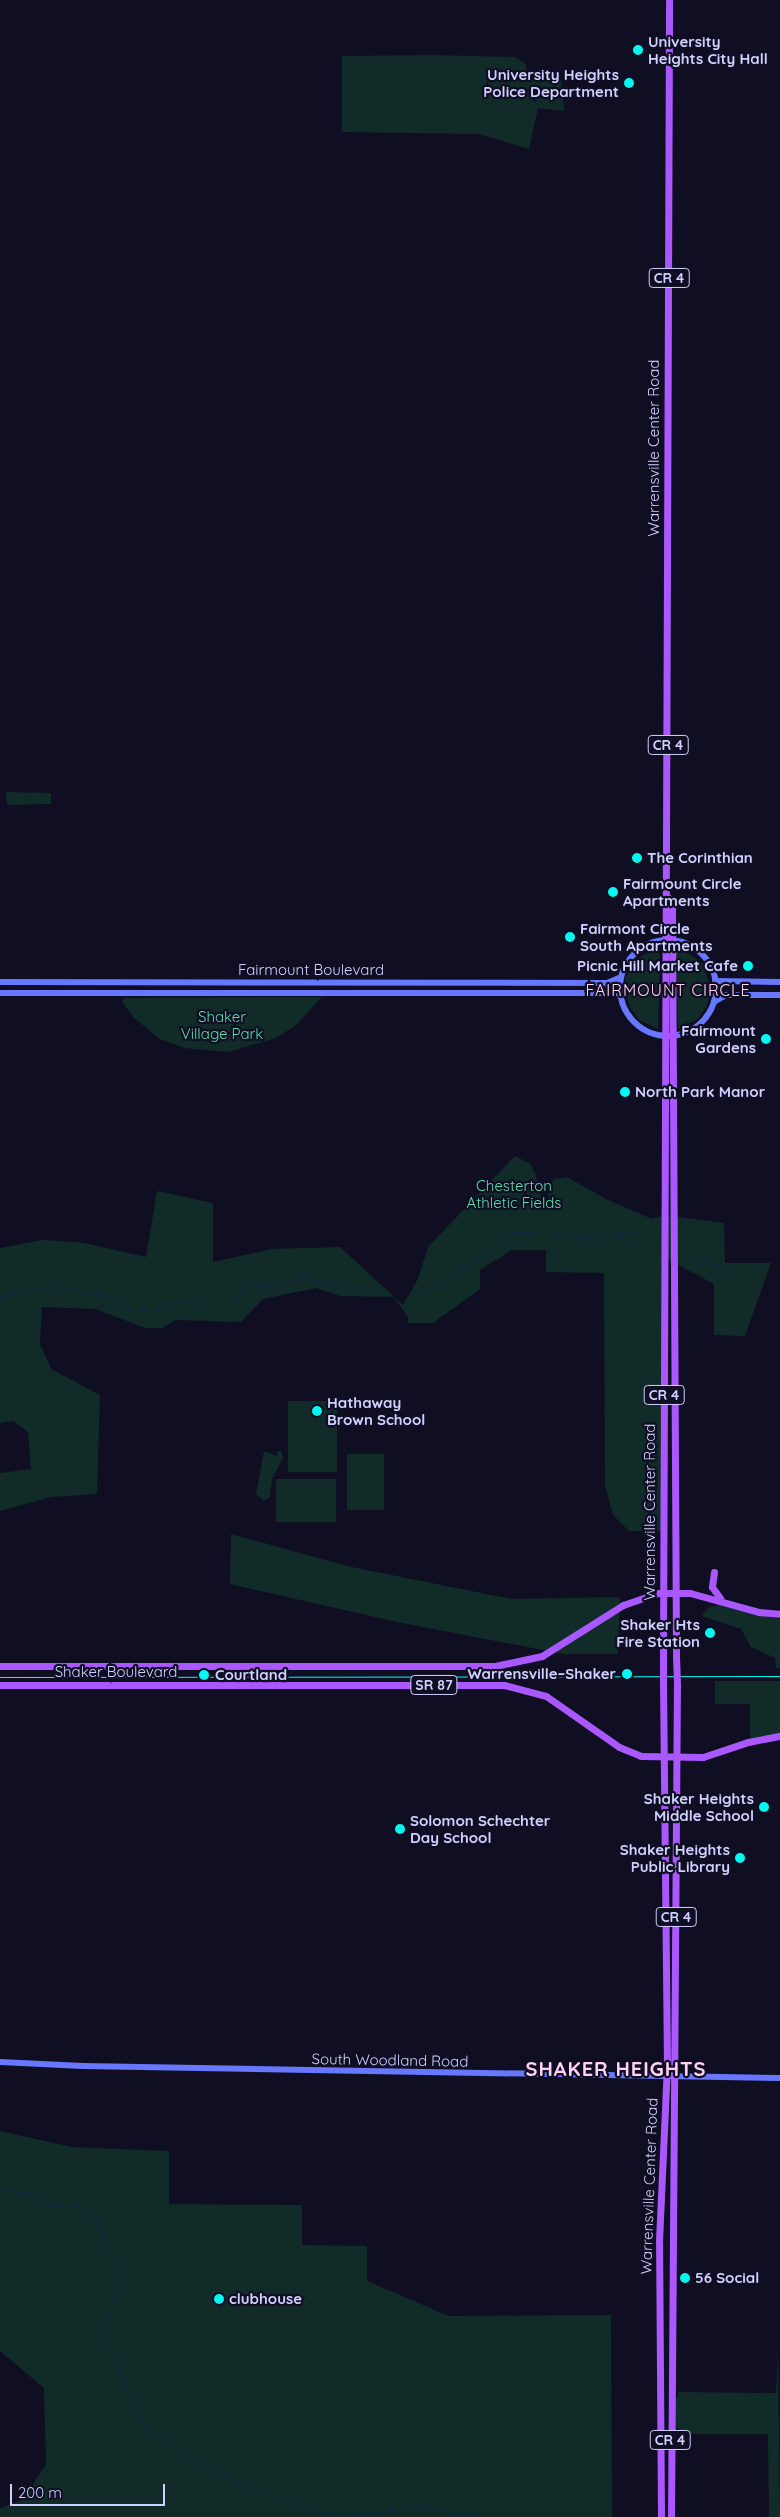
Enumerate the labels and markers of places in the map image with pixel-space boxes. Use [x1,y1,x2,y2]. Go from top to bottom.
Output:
place label: University Heights City Hall [648,32,768,67]
marker: University Heights City Hall [632,44,644,56]
place label: University Heights Police Department [483,65,619,100]
marker: University Heights Police Department [623,77,635,89]
place label: The Corinthian [647,849,753,867]
marker: The Corinthian [631,852,643,864]
place label: Fairmount Circle Apartments [623,874,742,909]
marker: Fairmount Circle Apartments [607,886,619,898]
place label: Fairmont Circle South Apartments [580,919,713,954]
marker: Fairmont Circle South Apartments [564,931,576,943]
place label: Picnic Hill Market Cafe [577,957,738,975]
marker: Picnic Hill Market Cafe [742,960,754,972]
place label: Fairmount Gardens [681,1021,756,1056]
marker: Fairmount Gardens [760,1033,772,1045]
place label: North Park Manor [635,1083,765,1101]
marker: North Park Manor [619,1086,631,1098]
place label: Hathaway Brown School [327,1393,425,1428]
marker: Hathaway Brown School [311,1405,323,1417]
place label: Shaker Hts Fire Station [616,1615,700,1650]
marker: Shaker Hts Fire Station [704,1627,716,1639]
place label: Warrensville–Shaker [468,1665,616,1683]
place label: Courtland [215,1666,287,1684]
marker: Warrensville–Shaker [620,1667,634,1681]
marker: Courtland [197,1668,211,1682]
place label: Shaker Heights Middle School [644,1789,754,1824]
marker: Shaker Heights Middle School [758,1801,770,1813]
place label: Solomon Schechter Day School [410,1811,550,1846]
marker: Solomon Schechter Day School [394,1823,406,1835]
place label: Shaker Heights Public Library [620,1840,730,1875]
marker: Shaker Heights Public Library [734,1852,746,1864]
place label: 56 Social [695,2269,759,2287]
marker: 56 Social [679,2272,691,2284]
place label: clubhouse [229,2290,302,2308]
marker: clubhouse [213,2293,225,2305]

